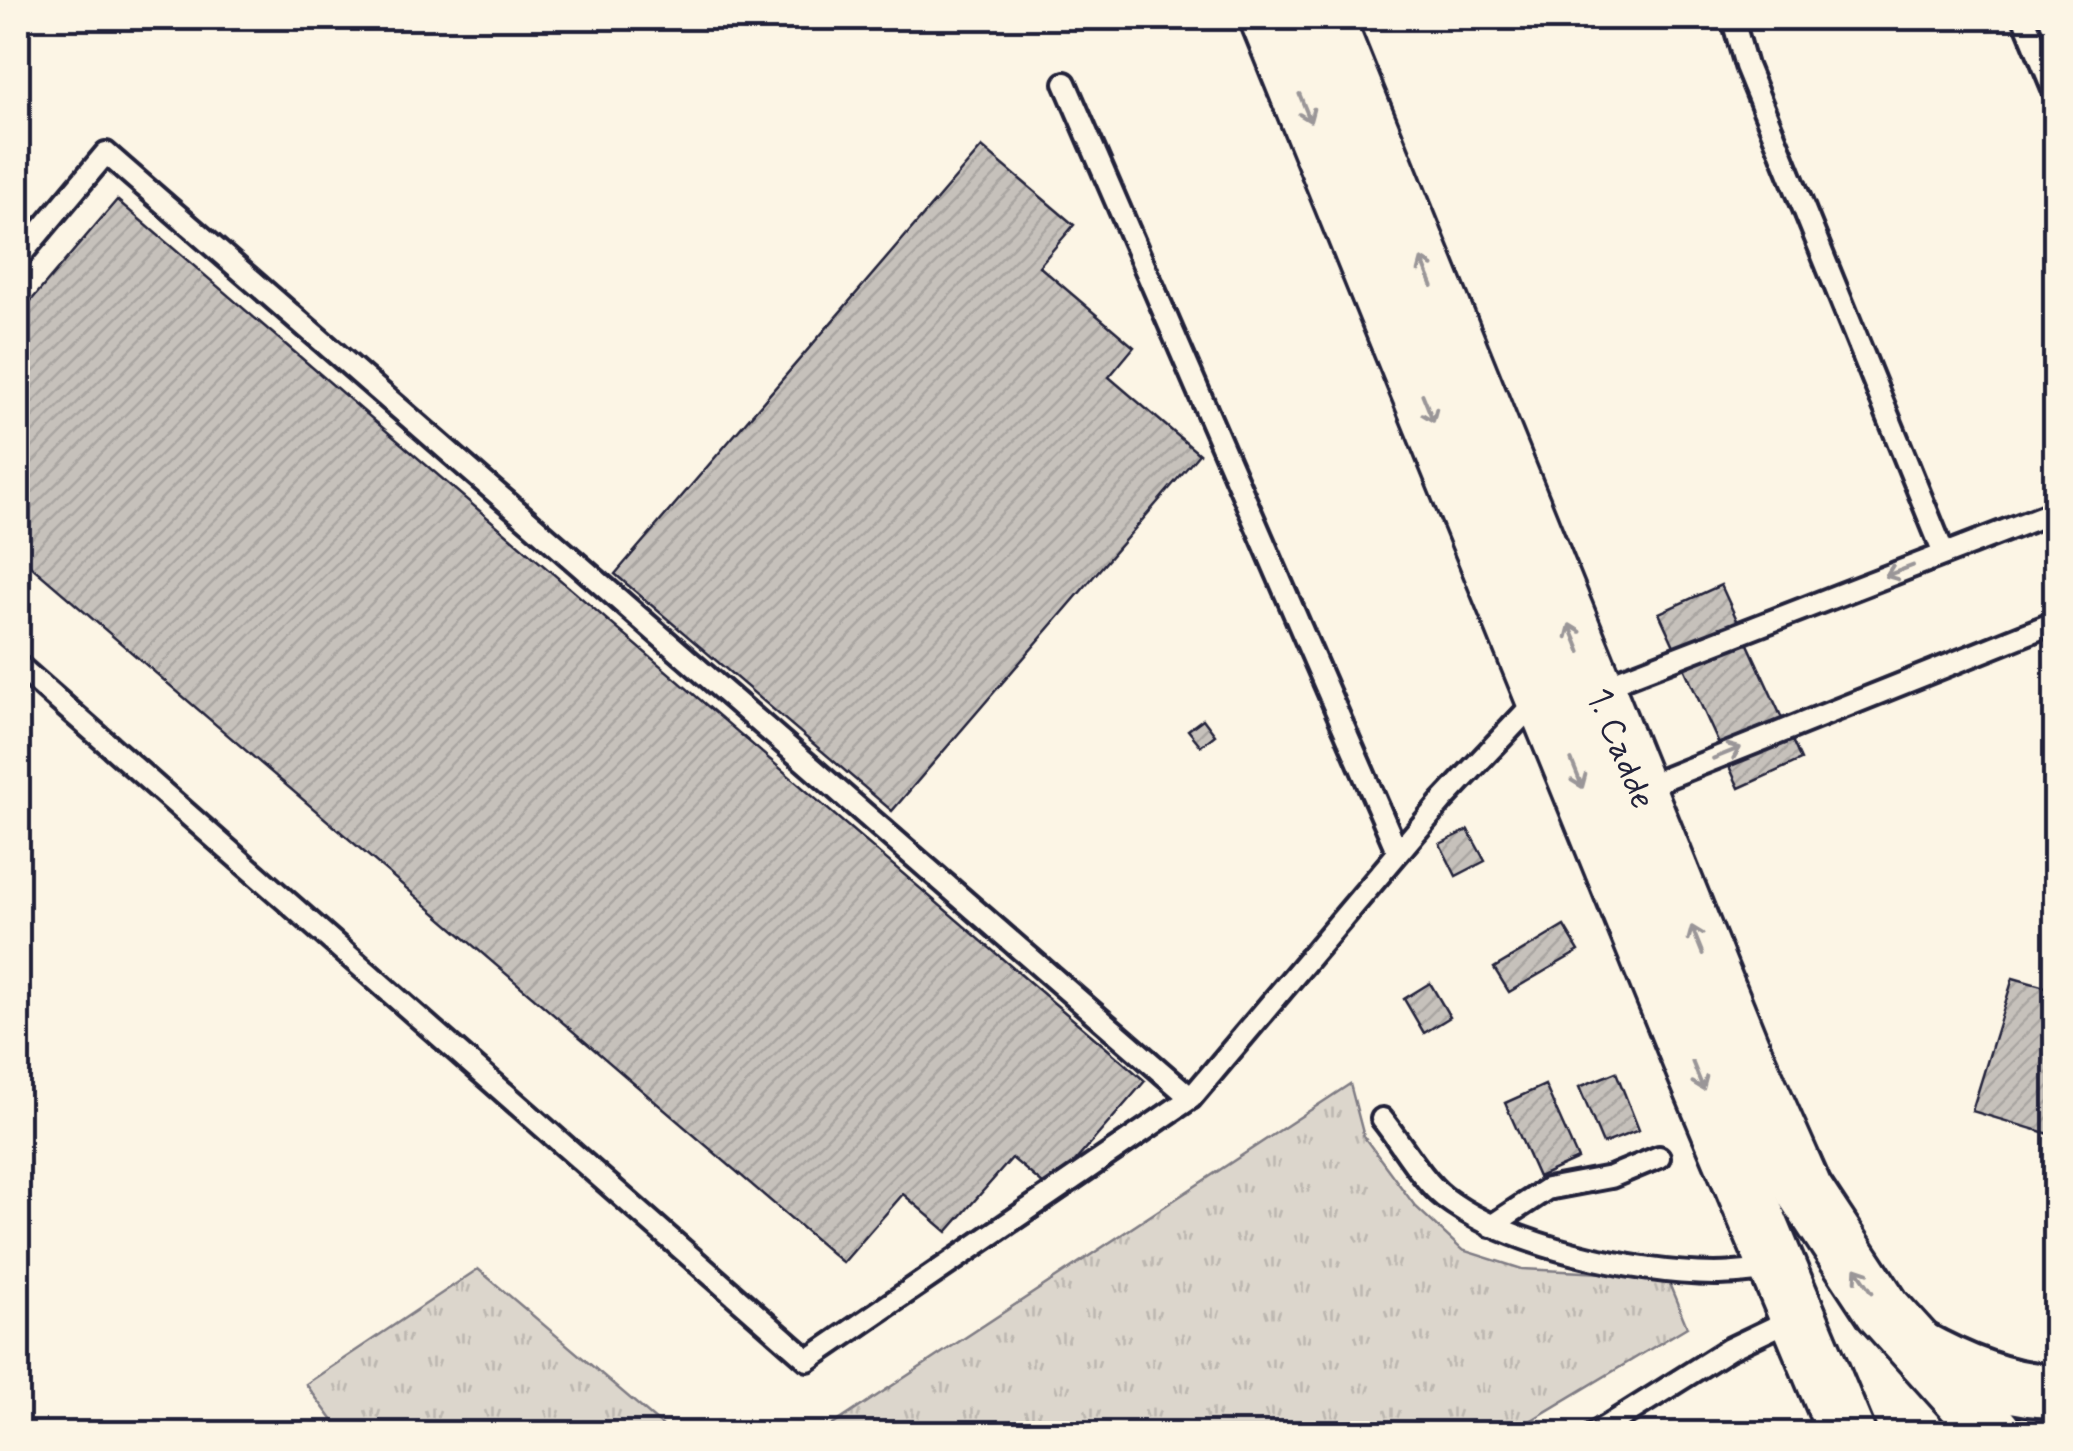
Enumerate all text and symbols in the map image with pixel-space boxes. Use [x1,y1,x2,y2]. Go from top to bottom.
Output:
one-way arrow [1297,92,1315,123]
one-way arrow [1417,257,1435,288]
one-way arrow [1420,393,1438,423]
one-way arrow [1885,563,1916,581]
one-way arrow [1565,624,1583,654]
street label: 1. Cadde [1575,681,1665,816]
one-way arrow [1711,743,1742,761]
one-way arrow [1569,759,1587,789]
one-way arrow [1687,925,1705,955]
one-way arrow [1690,1060,1708,1091]
one-way arrow [1853,1266,1874,1295]

